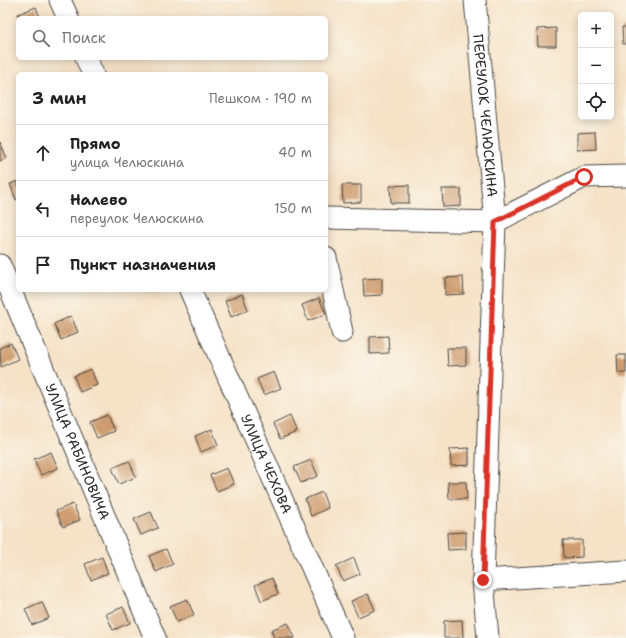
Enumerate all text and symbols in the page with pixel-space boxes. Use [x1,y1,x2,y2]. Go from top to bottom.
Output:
map controls [578,12,614,120]
button: + [578,12,614,48]
search box [16,16,328,60]
icon: search [30,27,52,49]
text: Поиск [62,28,106,48]
street label: ПЕРЕУЛОК ЧЕЛЮСКИНА [469,33,502,198]
button: − [578,48,614,84]
button: locate [578,84,614,120]
text: 3 мин [32,87,87,109]
text: Пешком · 190 m [209,90,312,107]
text: Прямо [70,134,120,154]
icon: ahead [32,142,54,164]
text: 40 m [278,144,312,161]
text: улица Челюскина [70,154,184,171]
route start [575,168,593,186]
text: Налево [70,190,128,210]
icon: left [32,198,54,220]
text: 150 m [274,200,312,217]
text: переулок Челюскина [70,210,203,227]
icon: arrive [32,254,54,276]
text: Пункт назначения [70,255,216,275]
street label: УЛИЦА РАБИНОВИЧА [41,381,114,522]
street label: УЛИЦА ЧЕХОВА [237,411,296,517]
route end [474,571,492,589]

